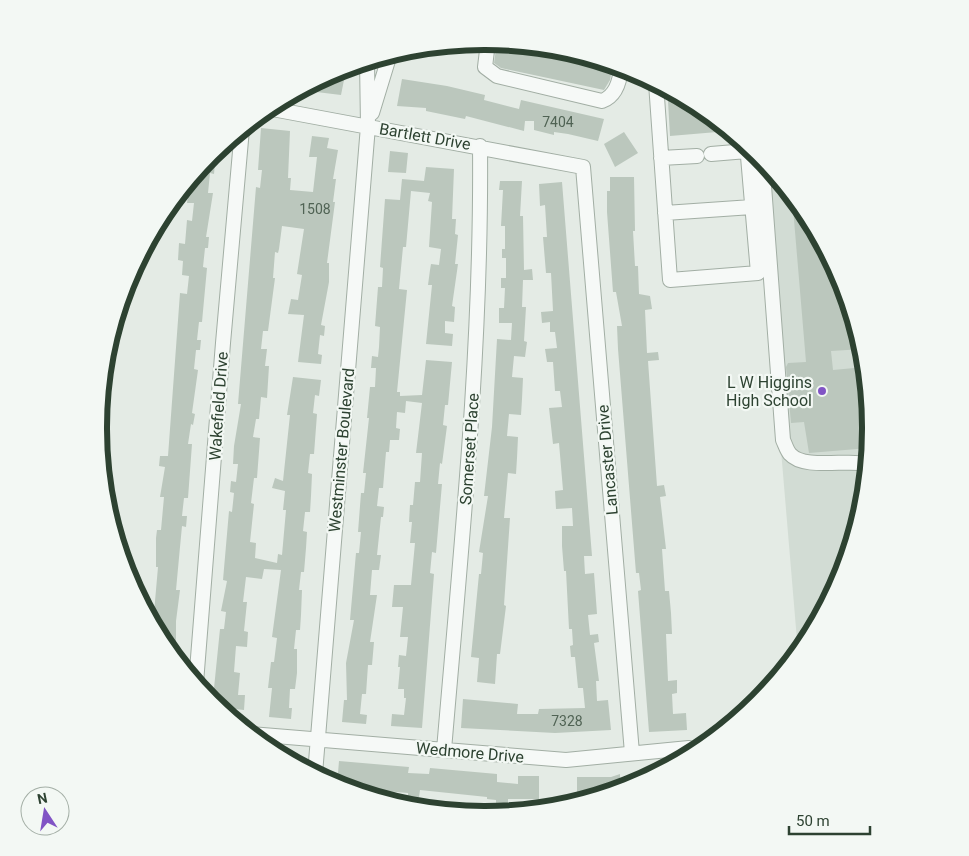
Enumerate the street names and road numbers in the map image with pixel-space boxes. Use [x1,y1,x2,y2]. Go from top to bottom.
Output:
street label: Bartlett Drive [378,119,472,154]
street label: Wakefield Drive [205,351,232,461]
street label: Westminster Boulevard [325,367,358,533]
street label: Somerset Place [456,392,483,506]
street label: Lancaster Drive [593,404,622,516]
street label: Wedmore Drive [415,738,525,767]

